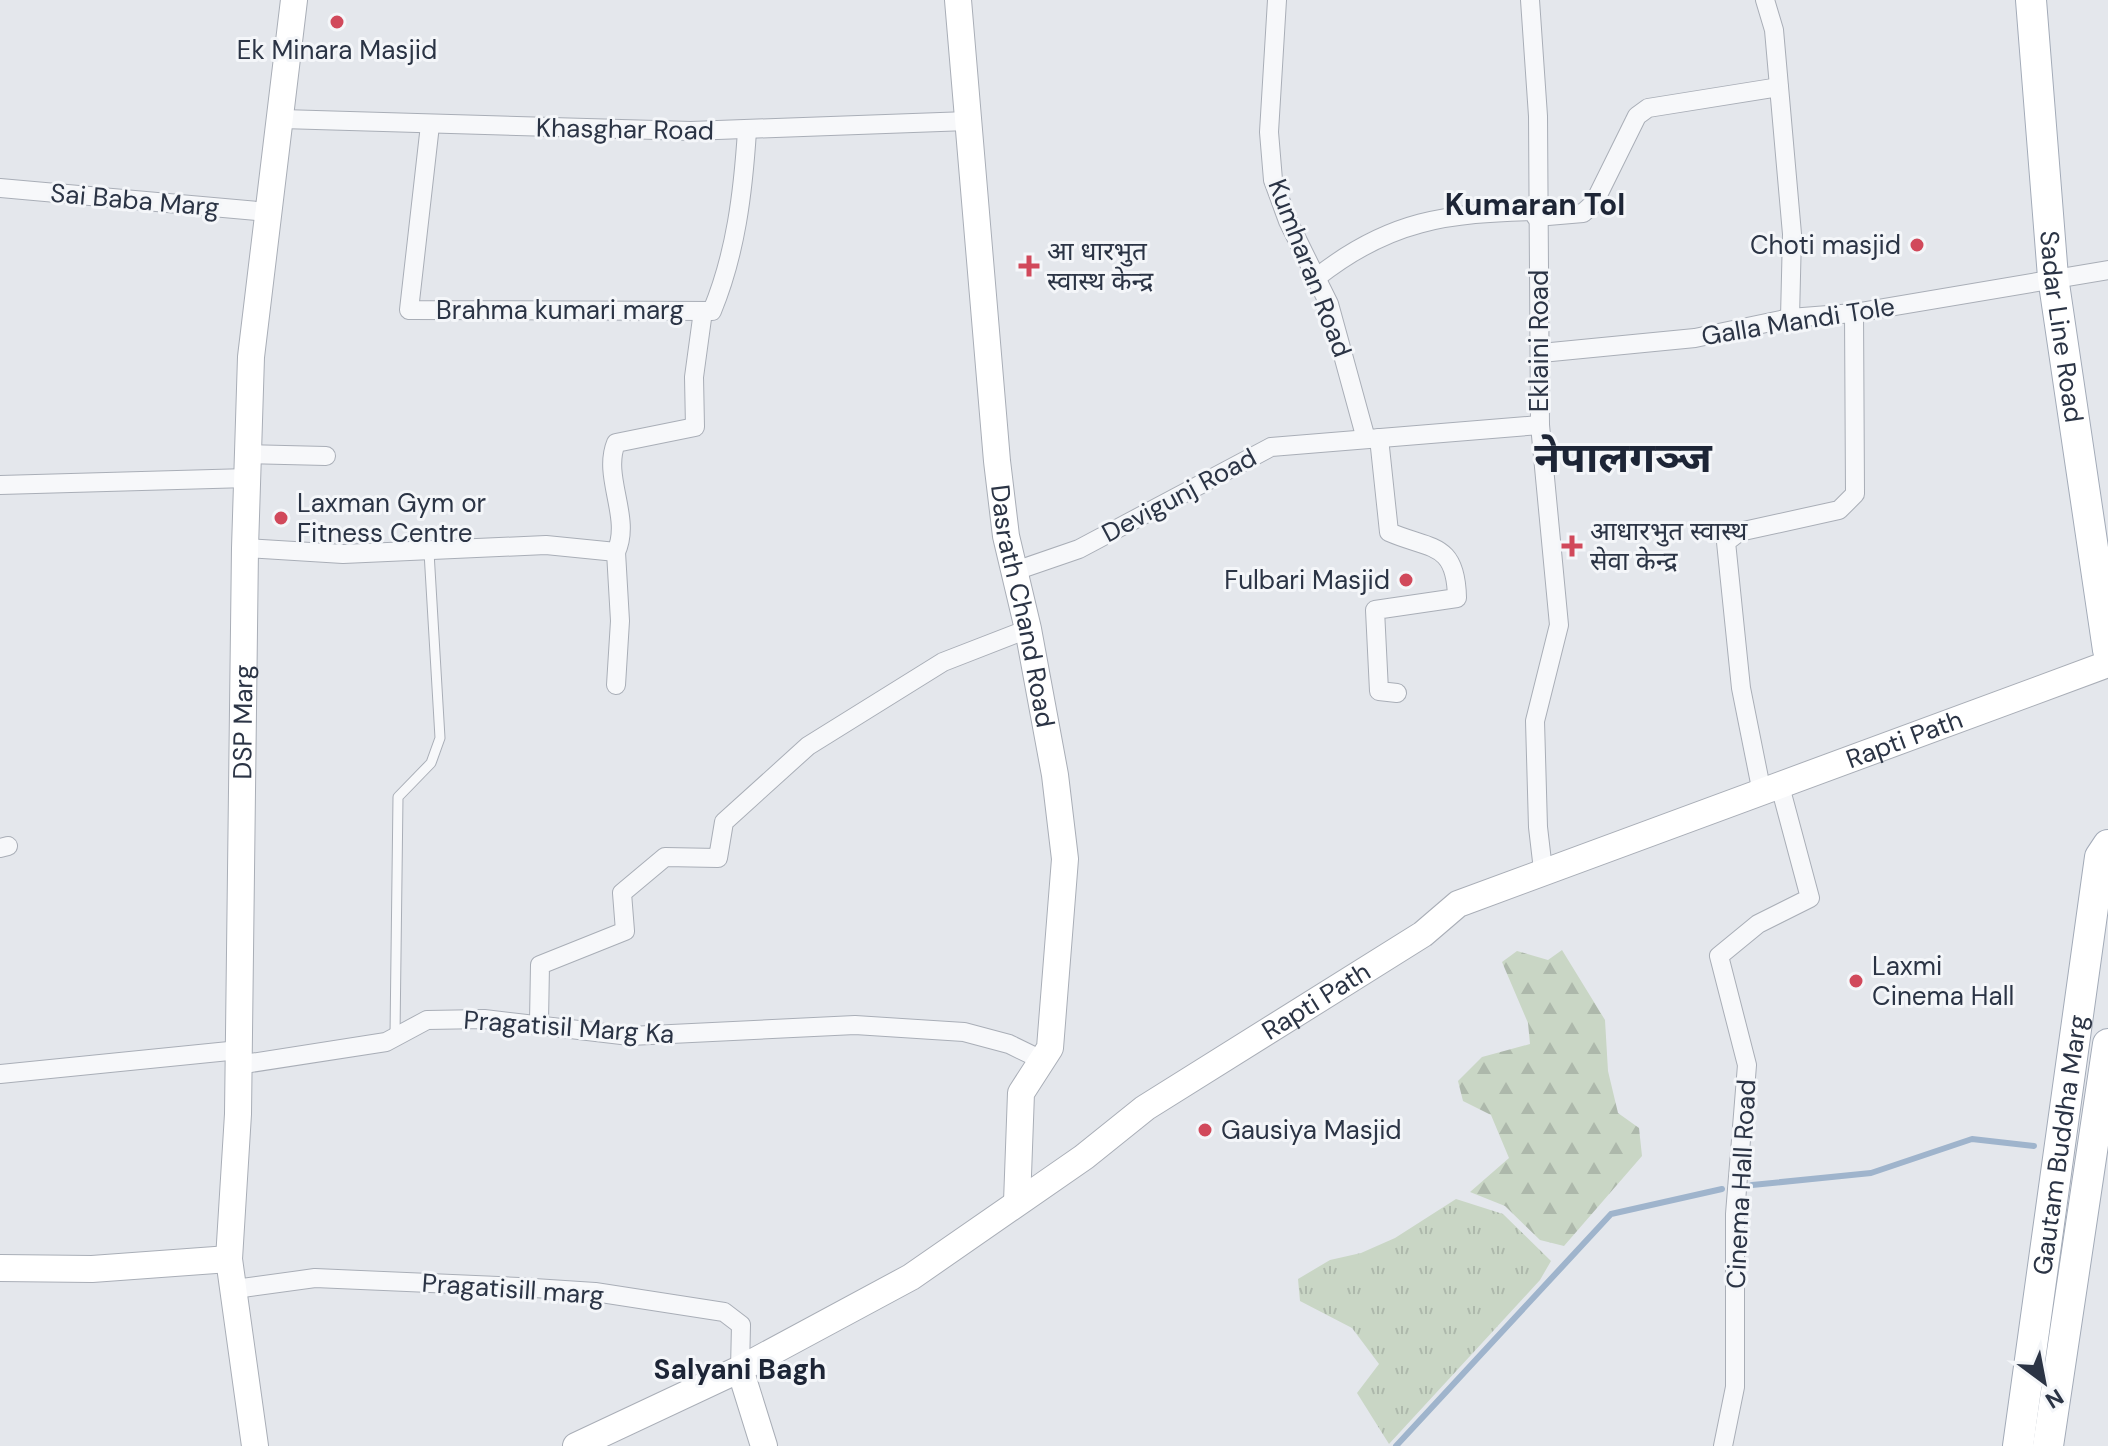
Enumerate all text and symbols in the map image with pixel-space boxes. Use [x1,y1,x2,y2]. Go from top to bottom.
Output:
marker: Ek Minara Masjid [328,13,346,31]
place label: Ek Minara Masjid [237,33,437,67]
street label: Khasghar Road [536,110,714,148]
street label: Kumharan Road [1260,174,1360,362]
street label: Sai Baba Marg [49,176,221,224]
district label: Kumaran Tol [1445,185,1625,224]
place label: Choti masjid [1750,228,1901,262]
street label: Sadar Line Road [2032,229,2091,425]
place label: आ धारभुत स्वास्थ केन्द्र [1047,234,1154,298]
marker: Choti masjid [1908,236,1926,254]
marker: आ धारभुत स्वास्थ केन्द्र [1018,255,1040,277]
street label: Eklaini Road [1522,270,1556,412]
street label: Galla Mandi Tole [1699,289,1897,353]
street label: Brahma kumari marg [436,293,684,327]
district label: नेपालगञ्ज [1534,430,1713,485]
street label: Devigunj Road [1096,440,1262,550]
street label: Dasrath Chand Road [983,483,1063,730]
place label: Laxman Gym or Fitness Centre [297,486,486,550]
marker: Laxman Gym or Fitness Centre [272,509,290,527]
place label: आधारभुत स्वास्थ सेवा केन्द्र [1590,514,1748,578]
marker: आधारभुत स्वास्थ सेवा केन्द्र [1561,535,1583,557]
place label: Fulbari Masjid [1224,563,1390,597]
marker: Fulbari Masjid [1397,571,1415,589]
street label: DSP Marg [225,664,261,780]
street label: Rapti Path [1841,702,1967,776]
place label: Laxmi Cinema Hall [1872,949,2014,1013]
street label: Rapti Path [1255,954,1377,1048]
marker: Laxmi Cinema Hall [1847,972,1865,990]
street label: Pragatisil Marg Ka [463,1003,675,1051]
street label: Gautam Buddha Marg [2025,1013,2095,1277]
street label: Cinema Hall Road [1719,1078,1763,1290]
place label: Gausiya Masjid [1221,1113,1402,1147]
marker: Gausiya Masjid [1196,1121,1214,1139]
street label: Pragatisill marg [421,1266,605,1312]
north arrow [2004,1342,2084,1422]
district label: Salyani Bagh [654,1351,826,1388]
text: N [2040,1382,2069,1415]

